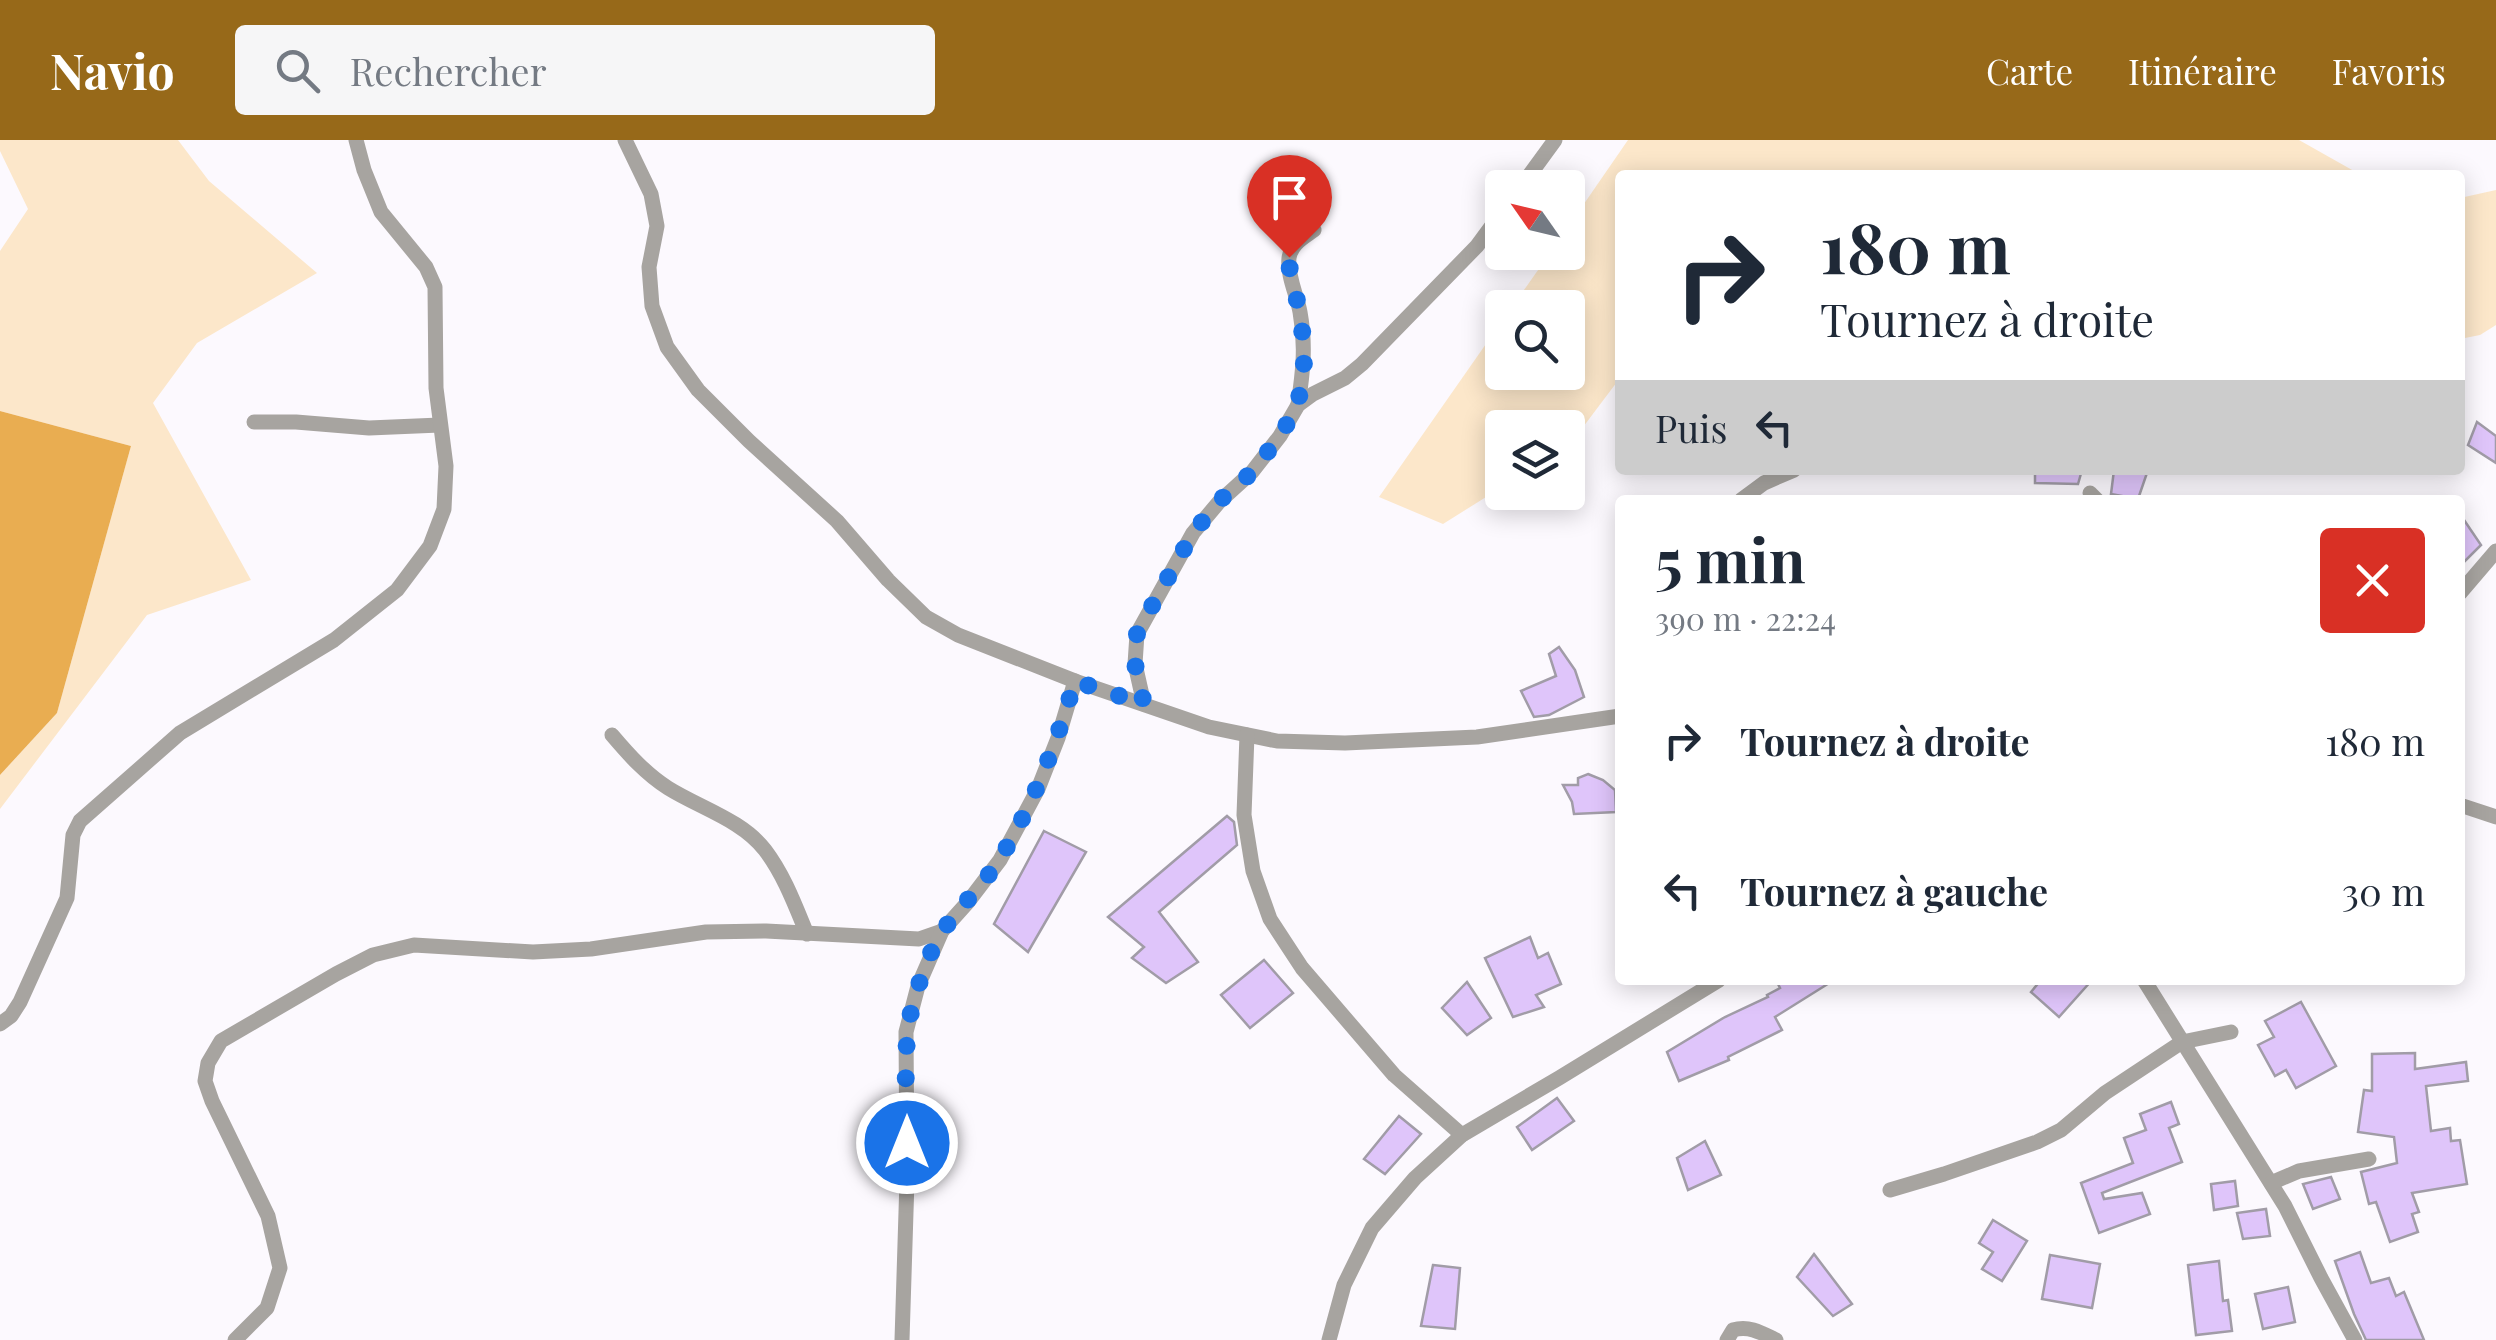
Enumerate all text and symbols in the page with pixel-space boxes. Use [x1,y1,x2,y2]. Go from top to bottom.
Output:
search box [235,25,935,115]
text: Navio [50,38,175,102]
icon: search [270,43,325,98]
text: Rechercher [350,45,547,96]
text: Carte [1986,47,2073,94]
text: Itinéraire [2128,47,2277,94]
text: Favoris [2332,47,2446,94]
pin [1247,155,1332,258]
icon: arrive [1262,170,1317,225]
north arrow [1485,170,1585,270]
map controls [1485,170,1585,510]
text: 180 m [1820,198,2011,292]
icon: right [1655,210,1785,340]
text: Tournez à droite [1820,288,2154,348]
button: search [1485,290,1585,390]
icon: left [1747,400,1802,455]
text: Puis [1655,402,1727,453]
button: layers [1485,410,1585,510]
text: 5 min [1655,518,1806,598]
button: close [2320,528,2425,633]
text: 390 m · 22:24 [1655,596,1836,639]
icon: right [1655,713,1710,768]
text: Tournez à droite [1740,715,2030,766]
text: 180 m [2325,715,2425,766]
icon: left [1655,863,1710,918]
text: Tournez à gauche [1740,865,2048,916]
text: 30 m [2342,865,2425,916]
position arrow [855,1091,959,1195]

